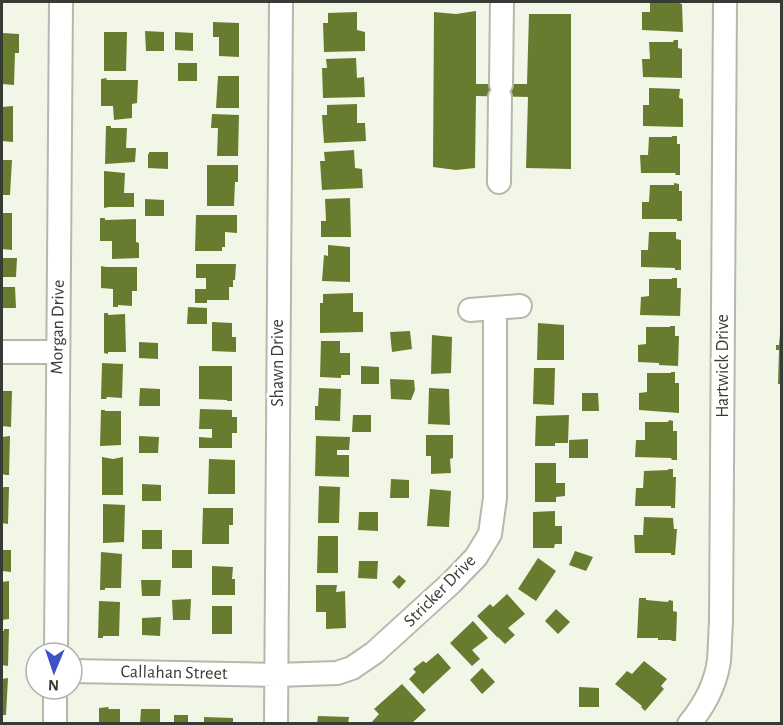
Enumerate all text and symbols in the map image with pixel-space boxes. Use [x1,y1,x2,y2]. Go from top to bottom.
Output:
street label: Morgan Drive [48,280,68,374]
street label: Hartwick Drive [714,314,732,418]
street label: Shawn Drive [269,319,287,407]
street label: Stricker Drive [400,551,480,631]
north arrow [24,641,84,701]
street label: Callahan Street [120,663,228,683]
text: N [48,677,59,693]

